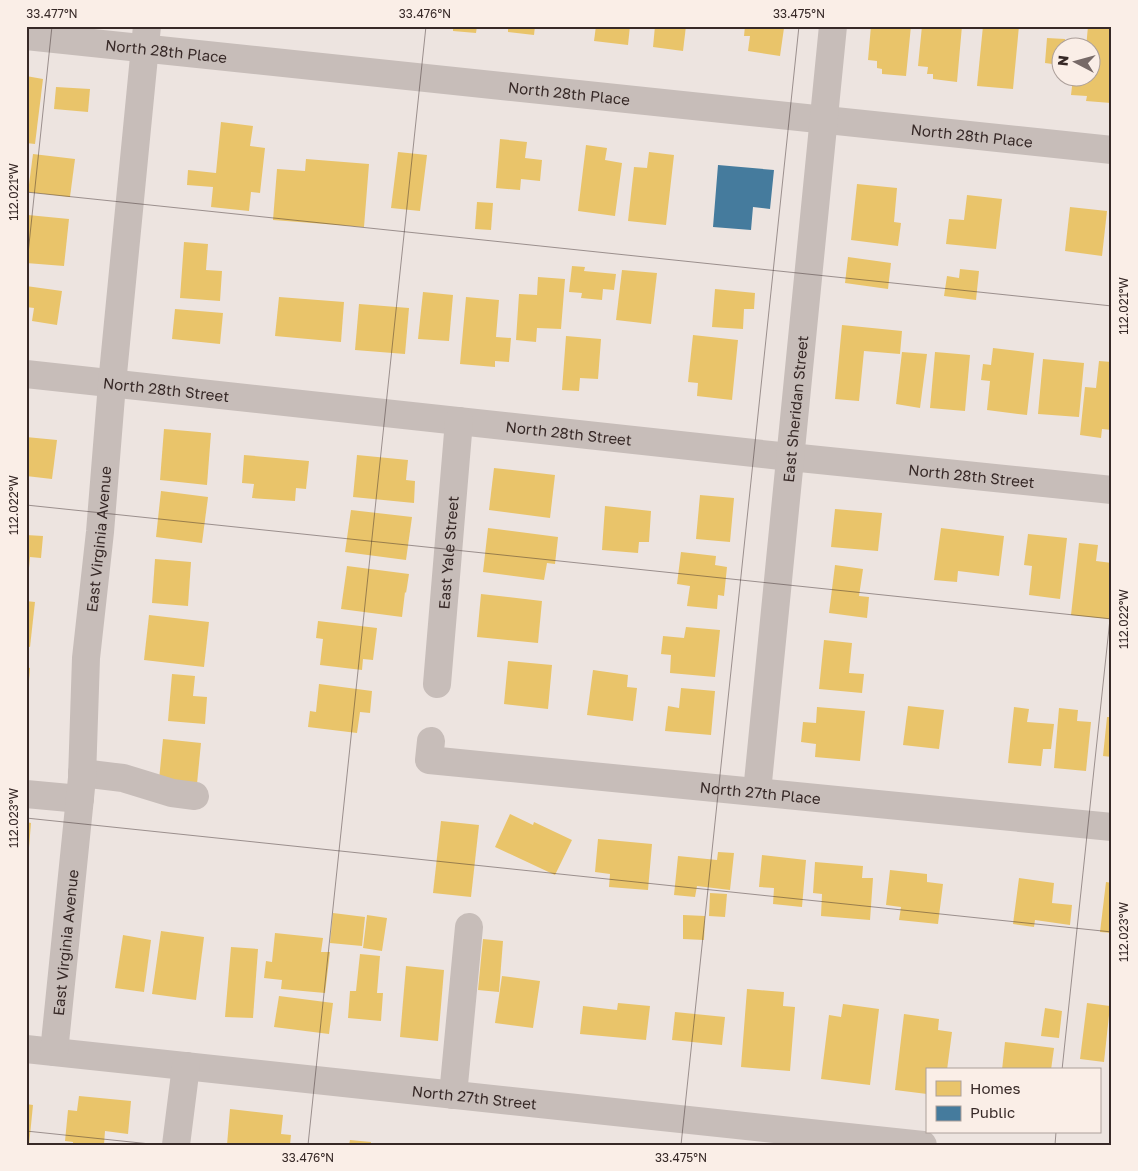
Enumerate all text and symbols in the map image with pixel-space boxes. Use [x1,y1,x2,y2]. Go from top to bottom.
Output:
text: 33.477°N [26,6,78,21]
text: 33.476°N [399,6,451,21]
text: 33.475°N [773,6,825,21]
street label: North 28th Place [104,35,228,66]
north arrow [1050,38,1100,88]
text: N [1054,54,1072,67]
street label: North 28th Place [507,78,631,108]
street label: North 28th Place [910,120,1034,151]
text: 112.021°W [6,163,21,221]
text: 112.021°W [1116,277,1131,335]
street label: East Sheridan Street [779,334,811,483]
street label: North 28th Street [102,373,230,405]
street label: North 28th Street [505,417,633,449]
street label: North 28th Street [908,460,1036,491]
street label: East Virginia Avenue [82,465,114,613]
text: 112.022°W [6,475,21,535]
street label: East Yale Street [434,495,462,610]
text: 112.022°W [1116,589,1131,649]
street label: North 27th Place [699,778,822,807]
text: 112.023°W [6,788,21,848]
street label: East Virginia Avenue [49,868,82,1017]
text: 112.023°W [1116,902,1131,962]
legend [926,1068,1100,1134]
text: Homes [970,1079,1020,1097]
street label: North 27th Street [411,1081,538,1113]
text: Public [970,1103,1015,1121]
text: 33.476°N [282,1150,334,1165]
text: 33.475°N [655,1150,707,1165]

